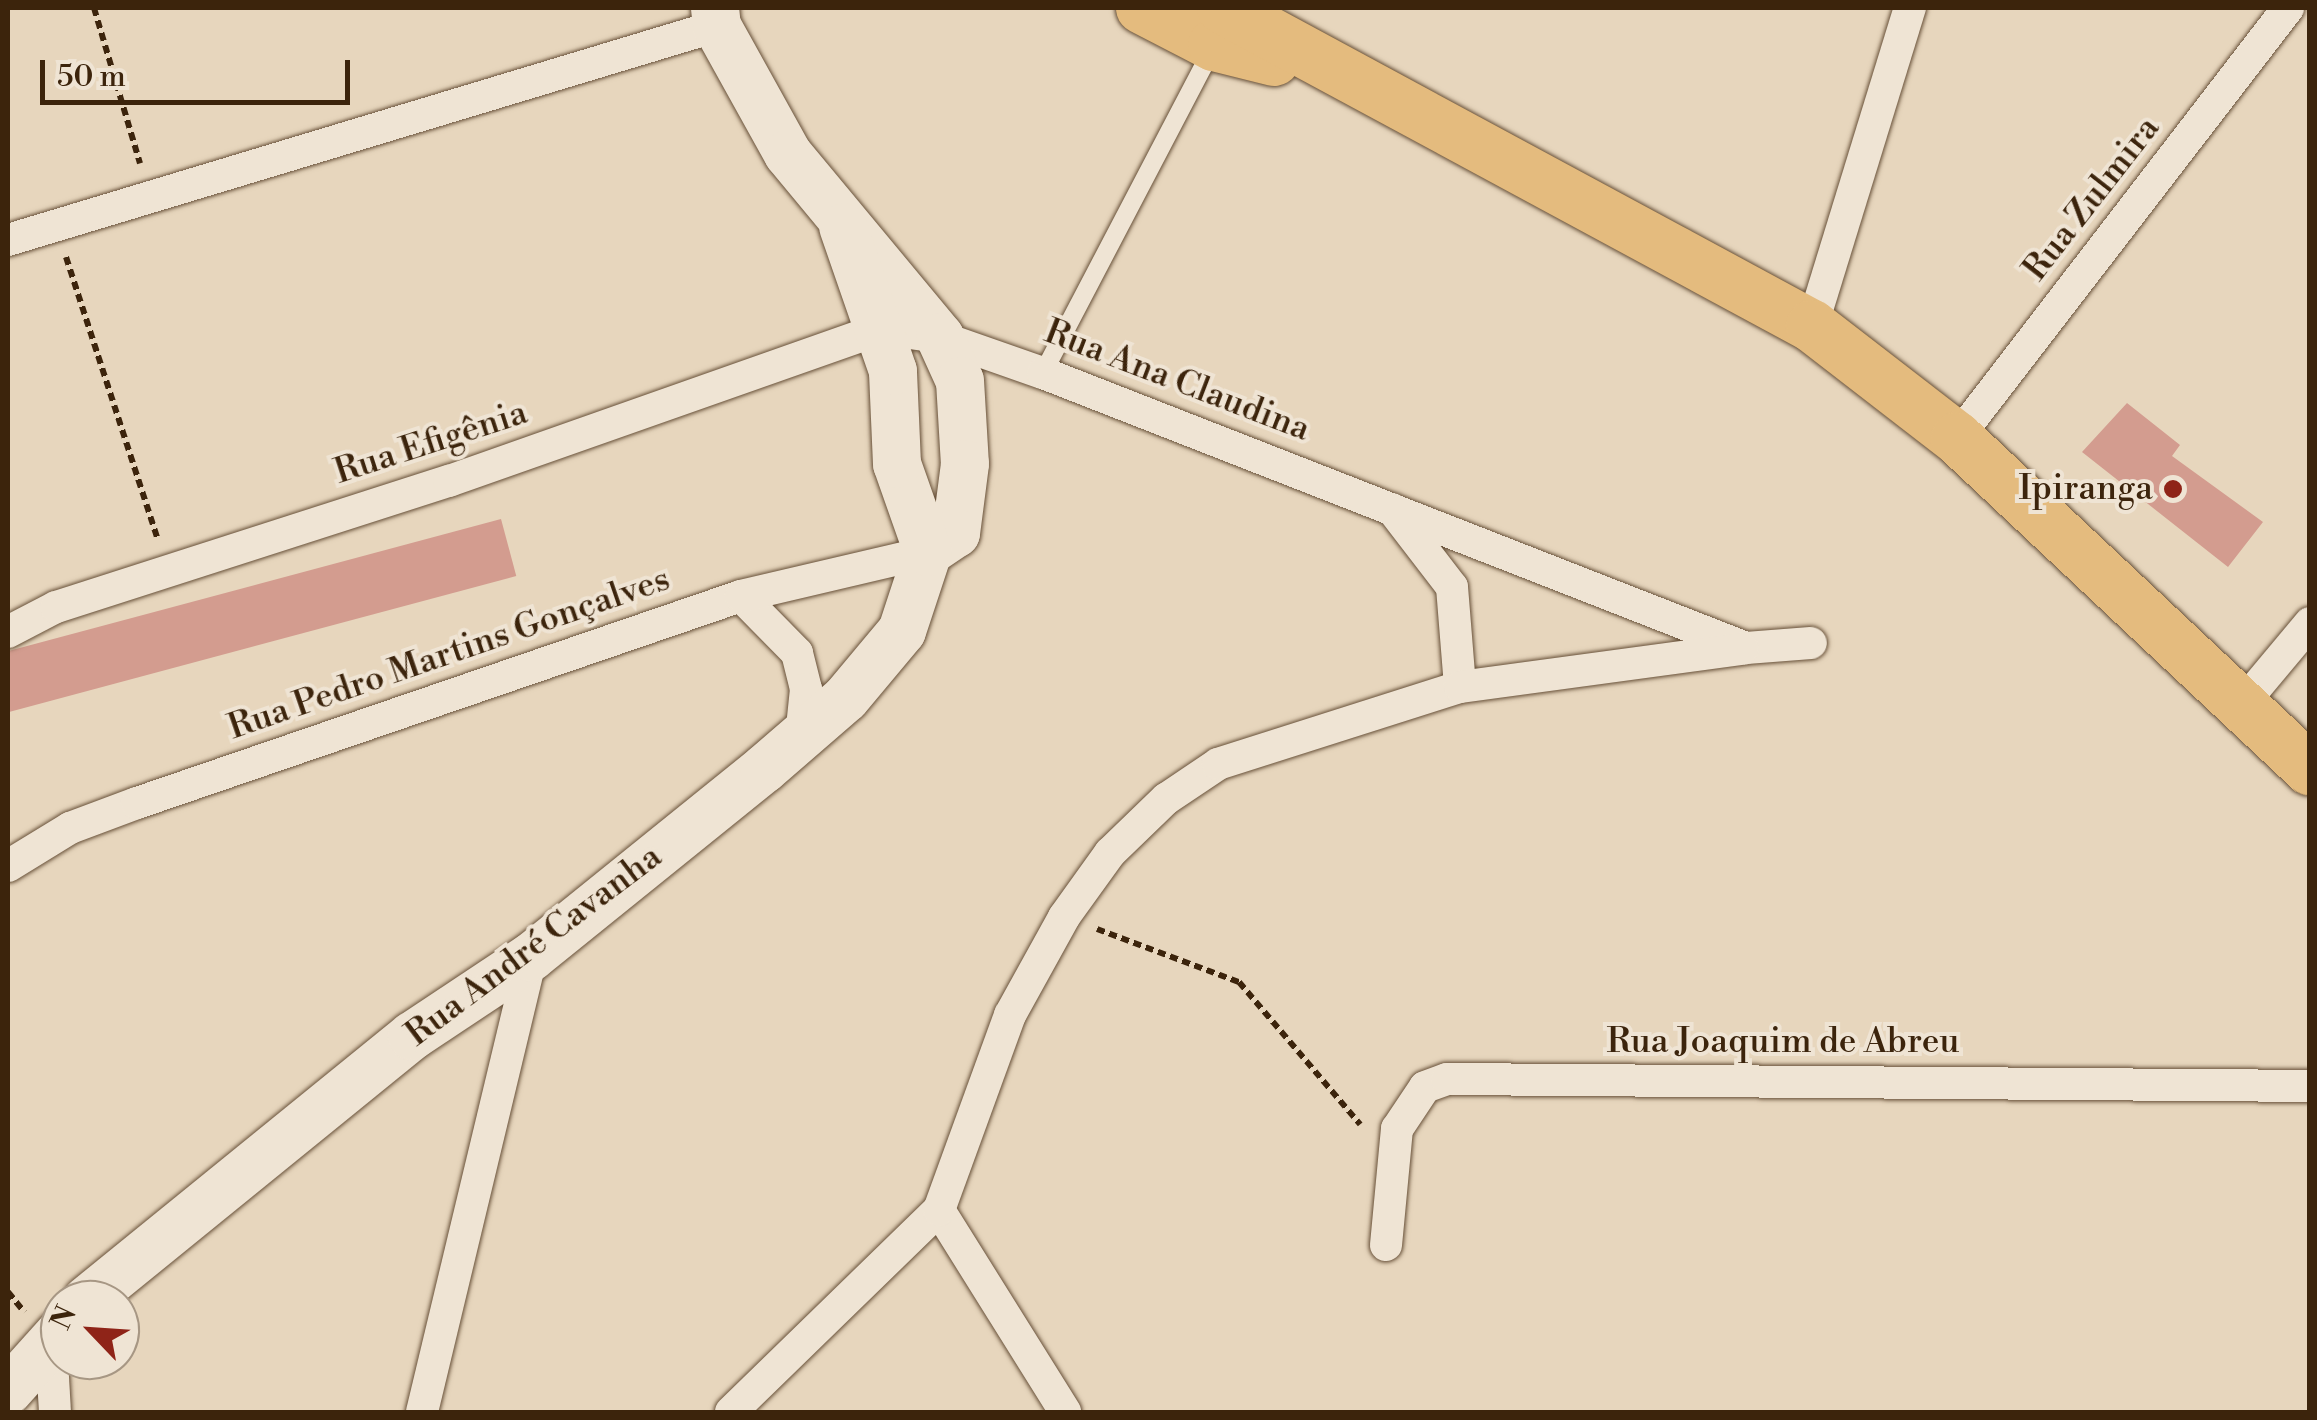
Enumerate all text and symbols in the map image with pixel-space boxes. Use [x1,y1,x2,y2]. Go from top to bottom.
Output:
scale bar [45,40,355,102]
text: 50 m [57,58,126,96]
street label: Rua Zulmira [2015,108,2169,290]
street label: Rua Ana Claudina [1038,311,1316,451]
street label: Rua Efigênia [329,392,533,494]
place label: Ipiranga [2019,468,2153,510]
marker: Ipiranga [2162,478,2184,500]
street label: Rua Pedro Martins Gonçalves [223,559,675,749]
street label: Rua André Cavanha [398,836,670,1056]
street label: Rua Joaquim de Abreu [1607,1021,1959,1063]
north arrow [40,1280,140,1380]
text: N [44,1301,85,1335]

